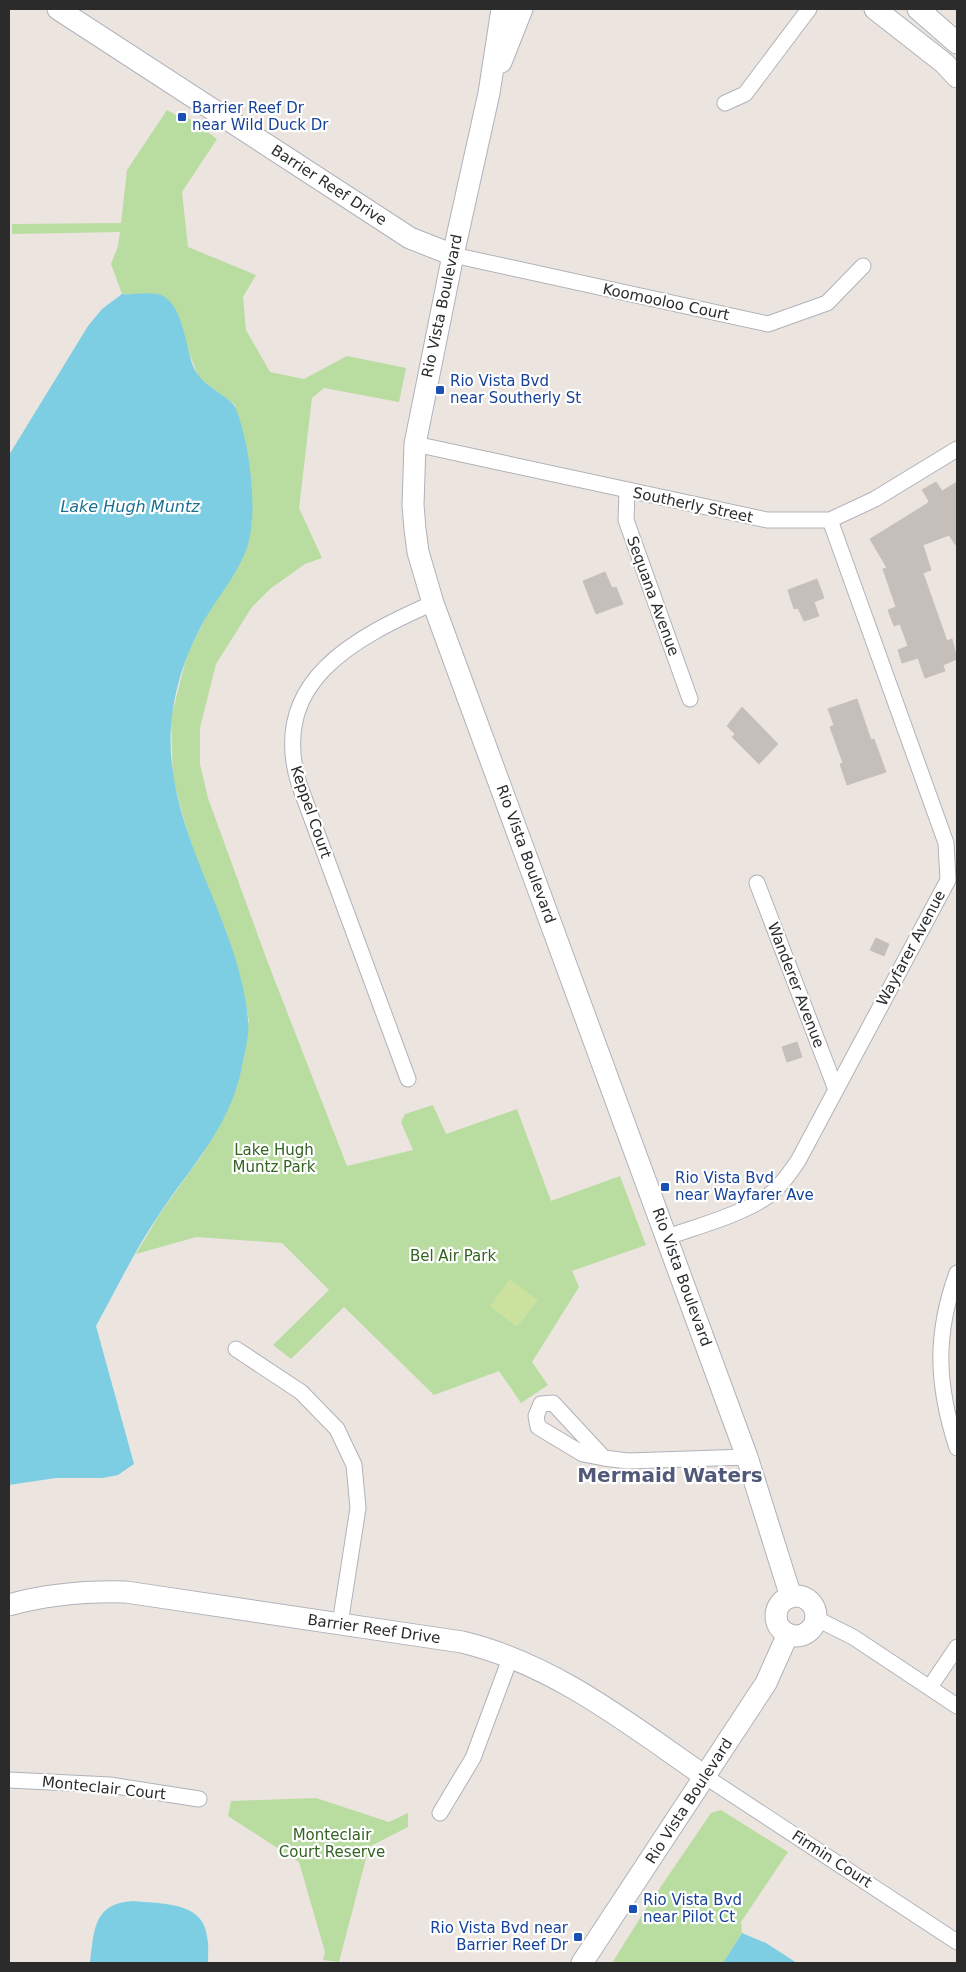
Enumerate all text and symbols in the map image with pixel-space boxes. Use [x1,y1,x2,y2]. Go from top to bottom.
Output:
place label: Barrier Reef Dr near Wild Duck Dr [192,99,329,134]
marker: Barrier Reef Dr near Wild Duck Dr [176,111,188,123]
street label: Barrier Reef Drive [268,141,390,229]
street label: Rio Vista Boulevard [418,233,466,379]
street label: Koomooloo Court [601,280,731,324]
place label: Rio Vista Bvd near Southerly St [450,372,581,407]
marker: Rio Vista Bvd near Southerly St [434,384,446,396]
street label: Southerly Street [631,483,755,527]
water label: Lake Hugh Muntz [60,497,200,516]
street label: Sequana Avenue [623,534,683,658]
street label: Keppel Court [287,763,335,861]
street label: Rio Vista Boulevard [493,782,559,926]
street label: Wayfarer Avenue [873,887,949,1009]
street label: Wanderer Avenue [764,920,828,1050]
park label: Lake Hugh Muntz Park [233,1141,316,1176]
place label: Rio Vista Bvd near Wayfarer Ave [675,1169,814,1204]
marker: Rio Vista Bvd near Wayfarer Ave [659,1181,671,1193]
street label: Rio Vista Boulevard [649,1205,715,1349]
park label: Bel Air Park [410,1247,496,1265]
district label: Mermaid Waters [577,1463,763,1487]
street label: Barrier Reef Drive [306,1611,442,1647]
street label: Rio Vista Boulevard [642,1735,736,1867]
street label: Monteclair Court [41,1773,167,1803]
park label: Monteclair Court Reserve [279,1826,385,1861]
street label: Firmin Court [789,1826,876,1892]
place label: Rio Vista Bvd near Pilot Ct [643,1891,742,1926]
marker: Rio Vista Bvd near Pilot Ct [627,1903,639,1915]
place label: Rio Vista Bvd near Barrier Reef Dr [430,1919,569,1954]
marker: Rio Vista Bvd near Barrier Reef Dr [572,1931,584,1943]

